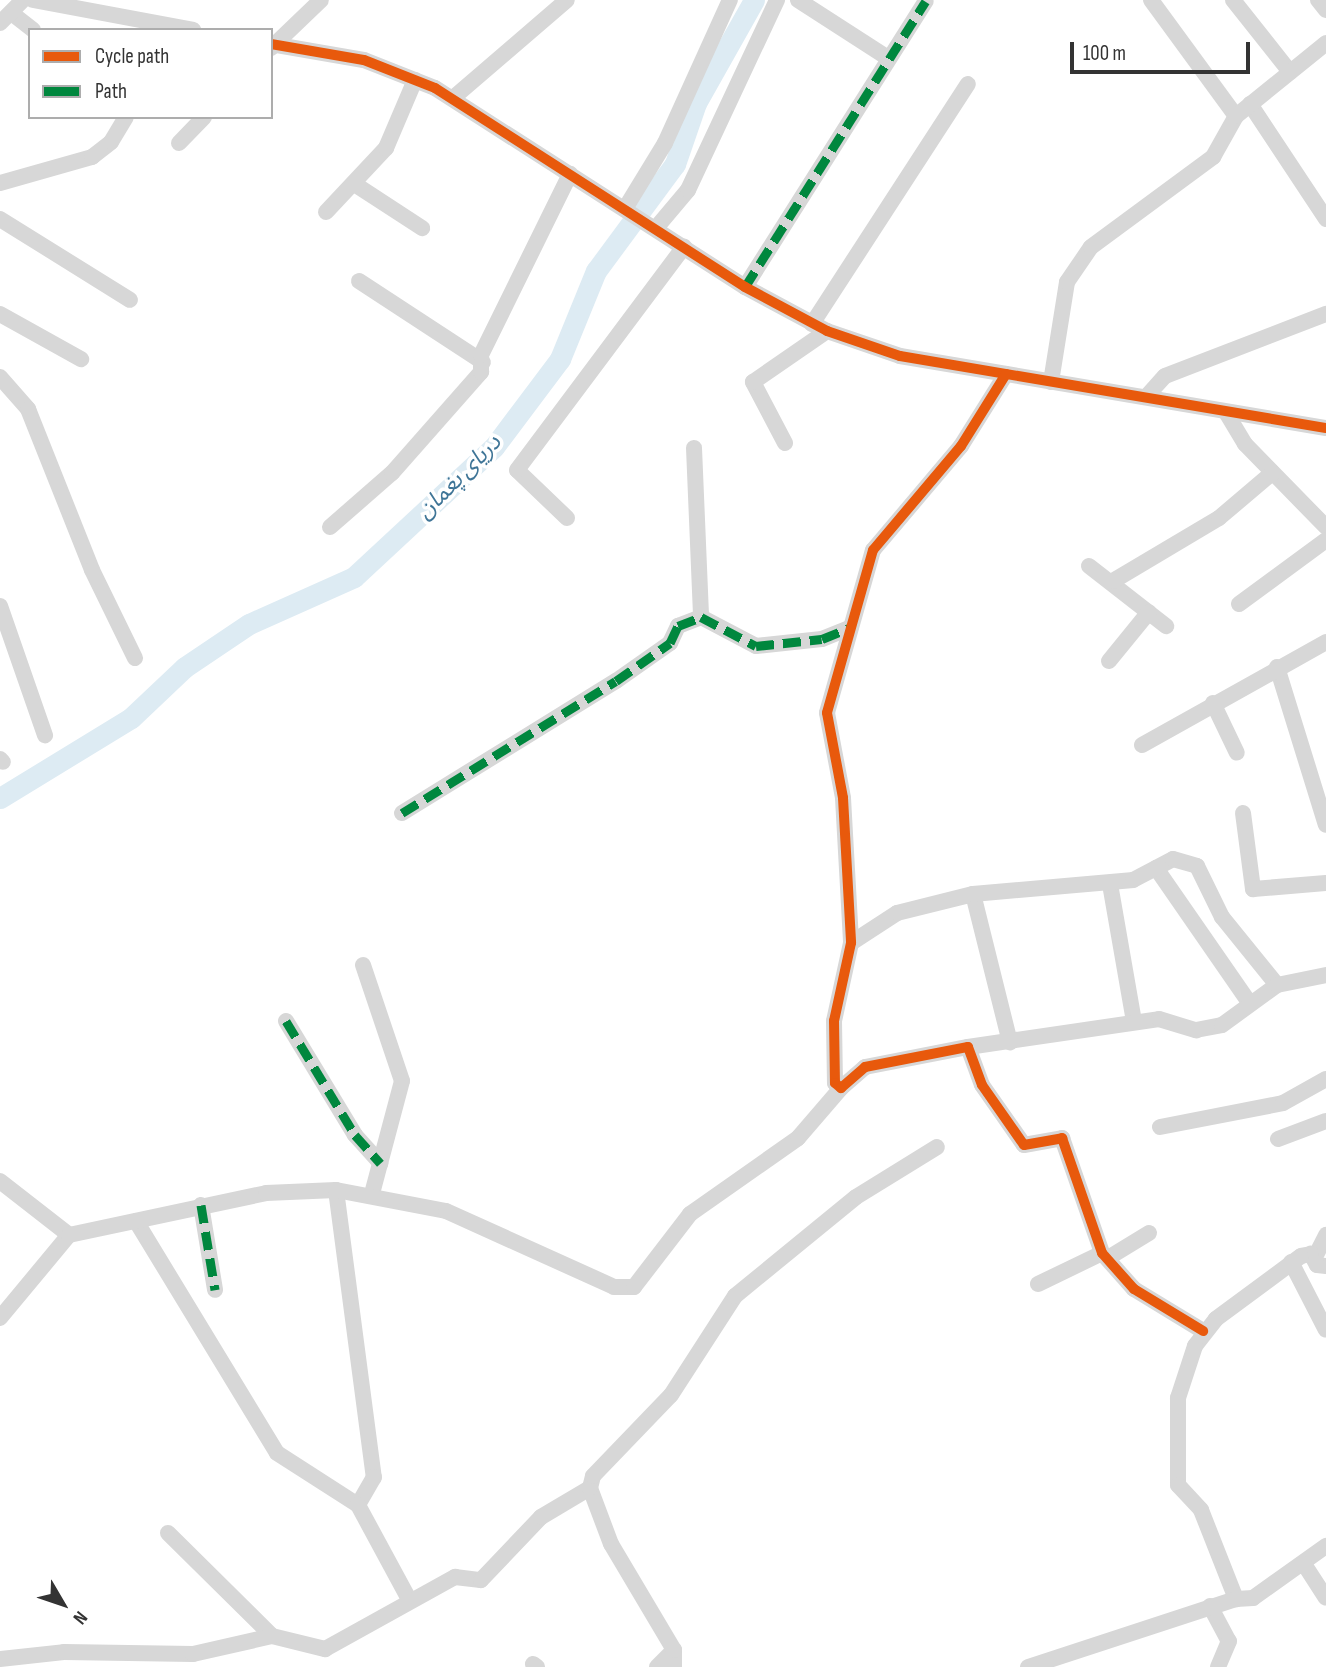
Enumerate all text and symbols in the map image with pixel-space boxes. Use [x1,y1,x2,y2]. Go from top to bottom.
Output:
legend [28,28,273,119]
scale bar [1074,28,1254,72]
text: 100 m [1083,41,1126,66]
text: Cycle path [95,44,169,69]
text: Path [95,79,127,104]
water label: دریای پغمان [411,429,507,525]
north arrow [28,1569,98,1639]
text: N [68,1606,92,1629]

